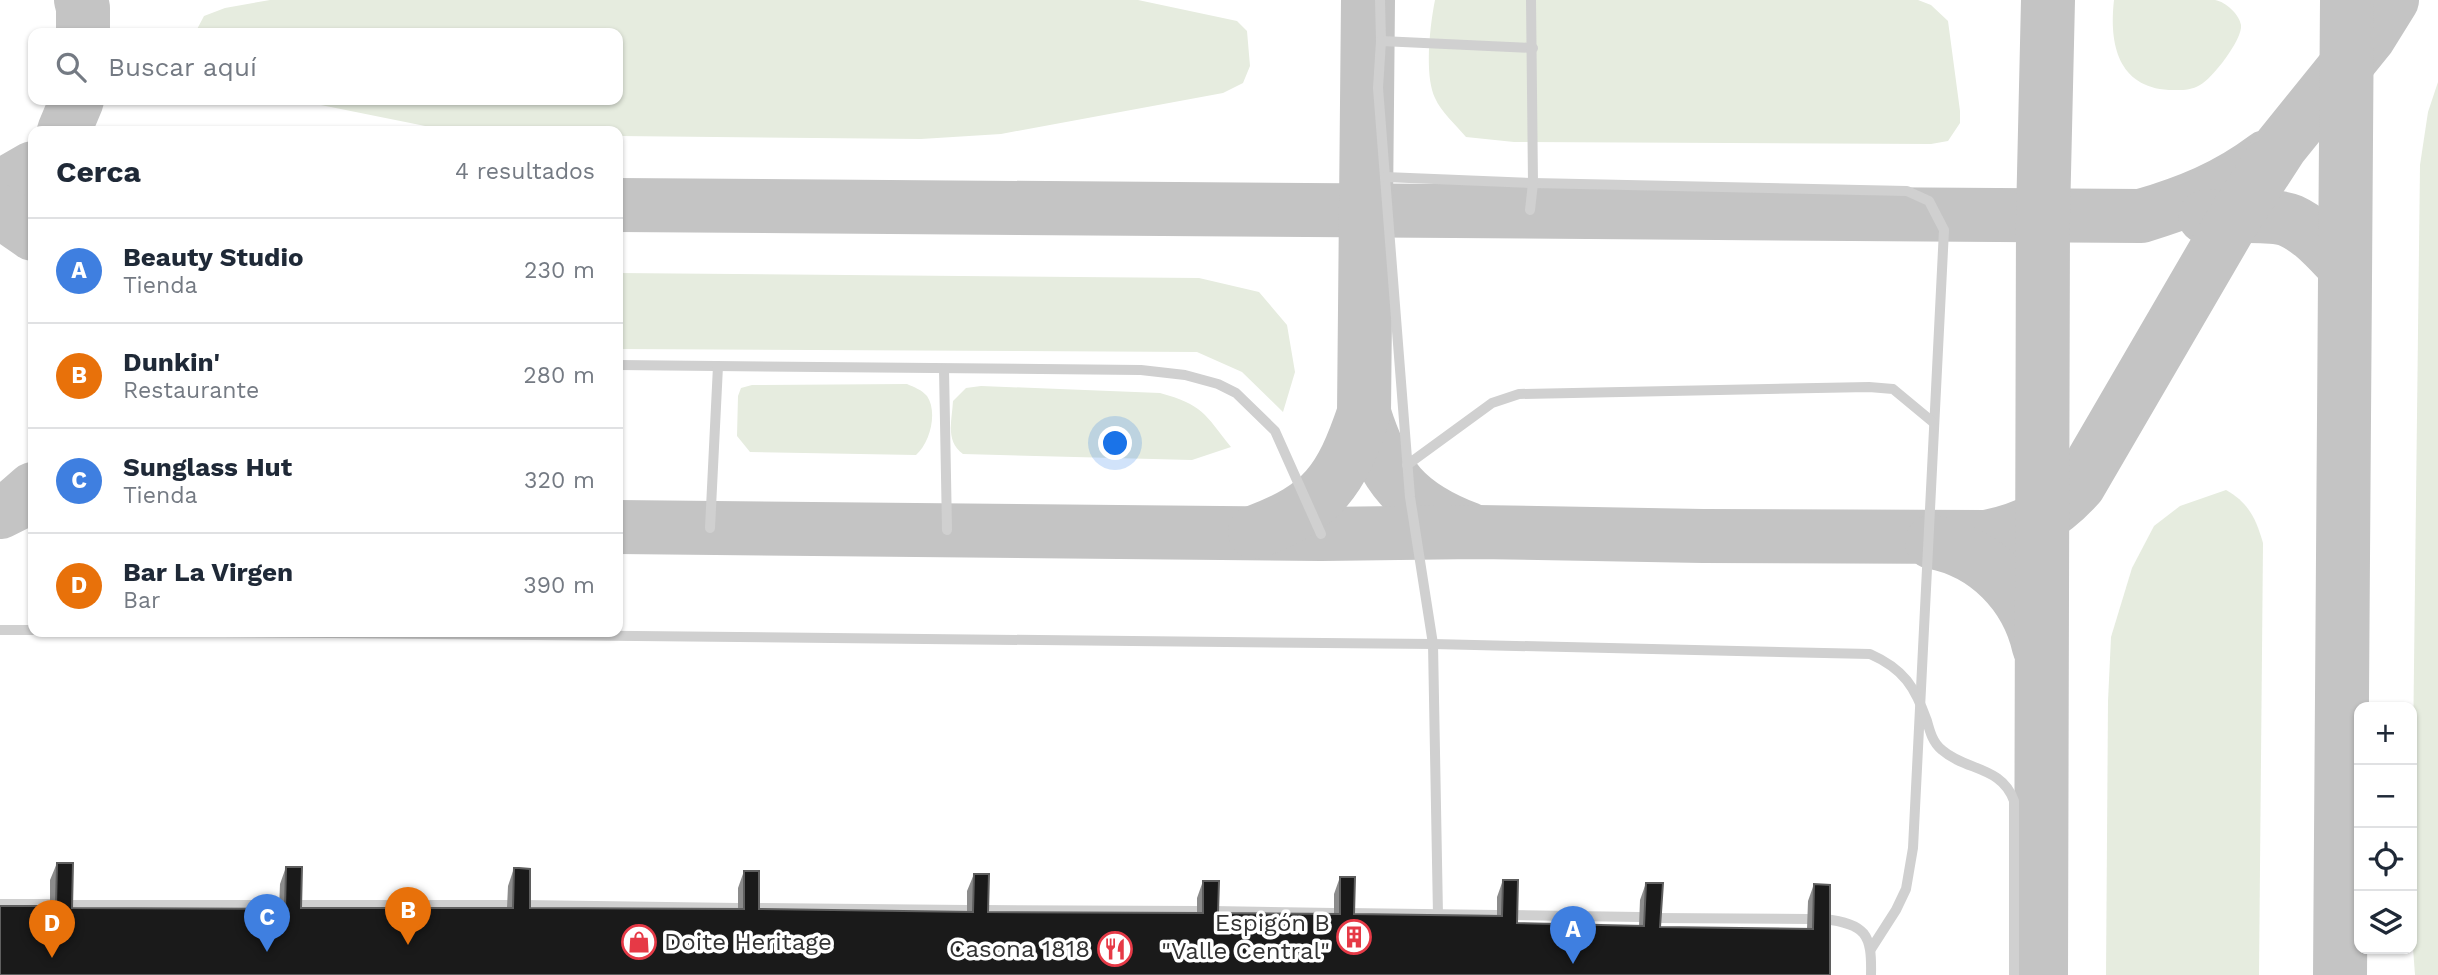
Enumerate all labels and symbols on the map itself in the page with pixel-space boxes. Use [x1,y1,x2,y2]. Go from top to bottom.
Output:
your location [1098,426,1132,460]
pin: B [385,887,431,945]
pin: C [244,894,290,952]
pin: D [29,900,75,958]
pin: A [1550,906,1596,964]
place label: Espigón B "Valle Central" [1161,909,1330,965]
building icon: Espigón B "Valle Central" [1335,918,1373,956]
shop icon: Doite Heritage [620,923,658,961]
place label: Doite Heritage [664,928,832,956]
restaurant icon: Casona 1818 [1096,930,1134,968]
place label: Casona 1818 [949,935,1090,963]

